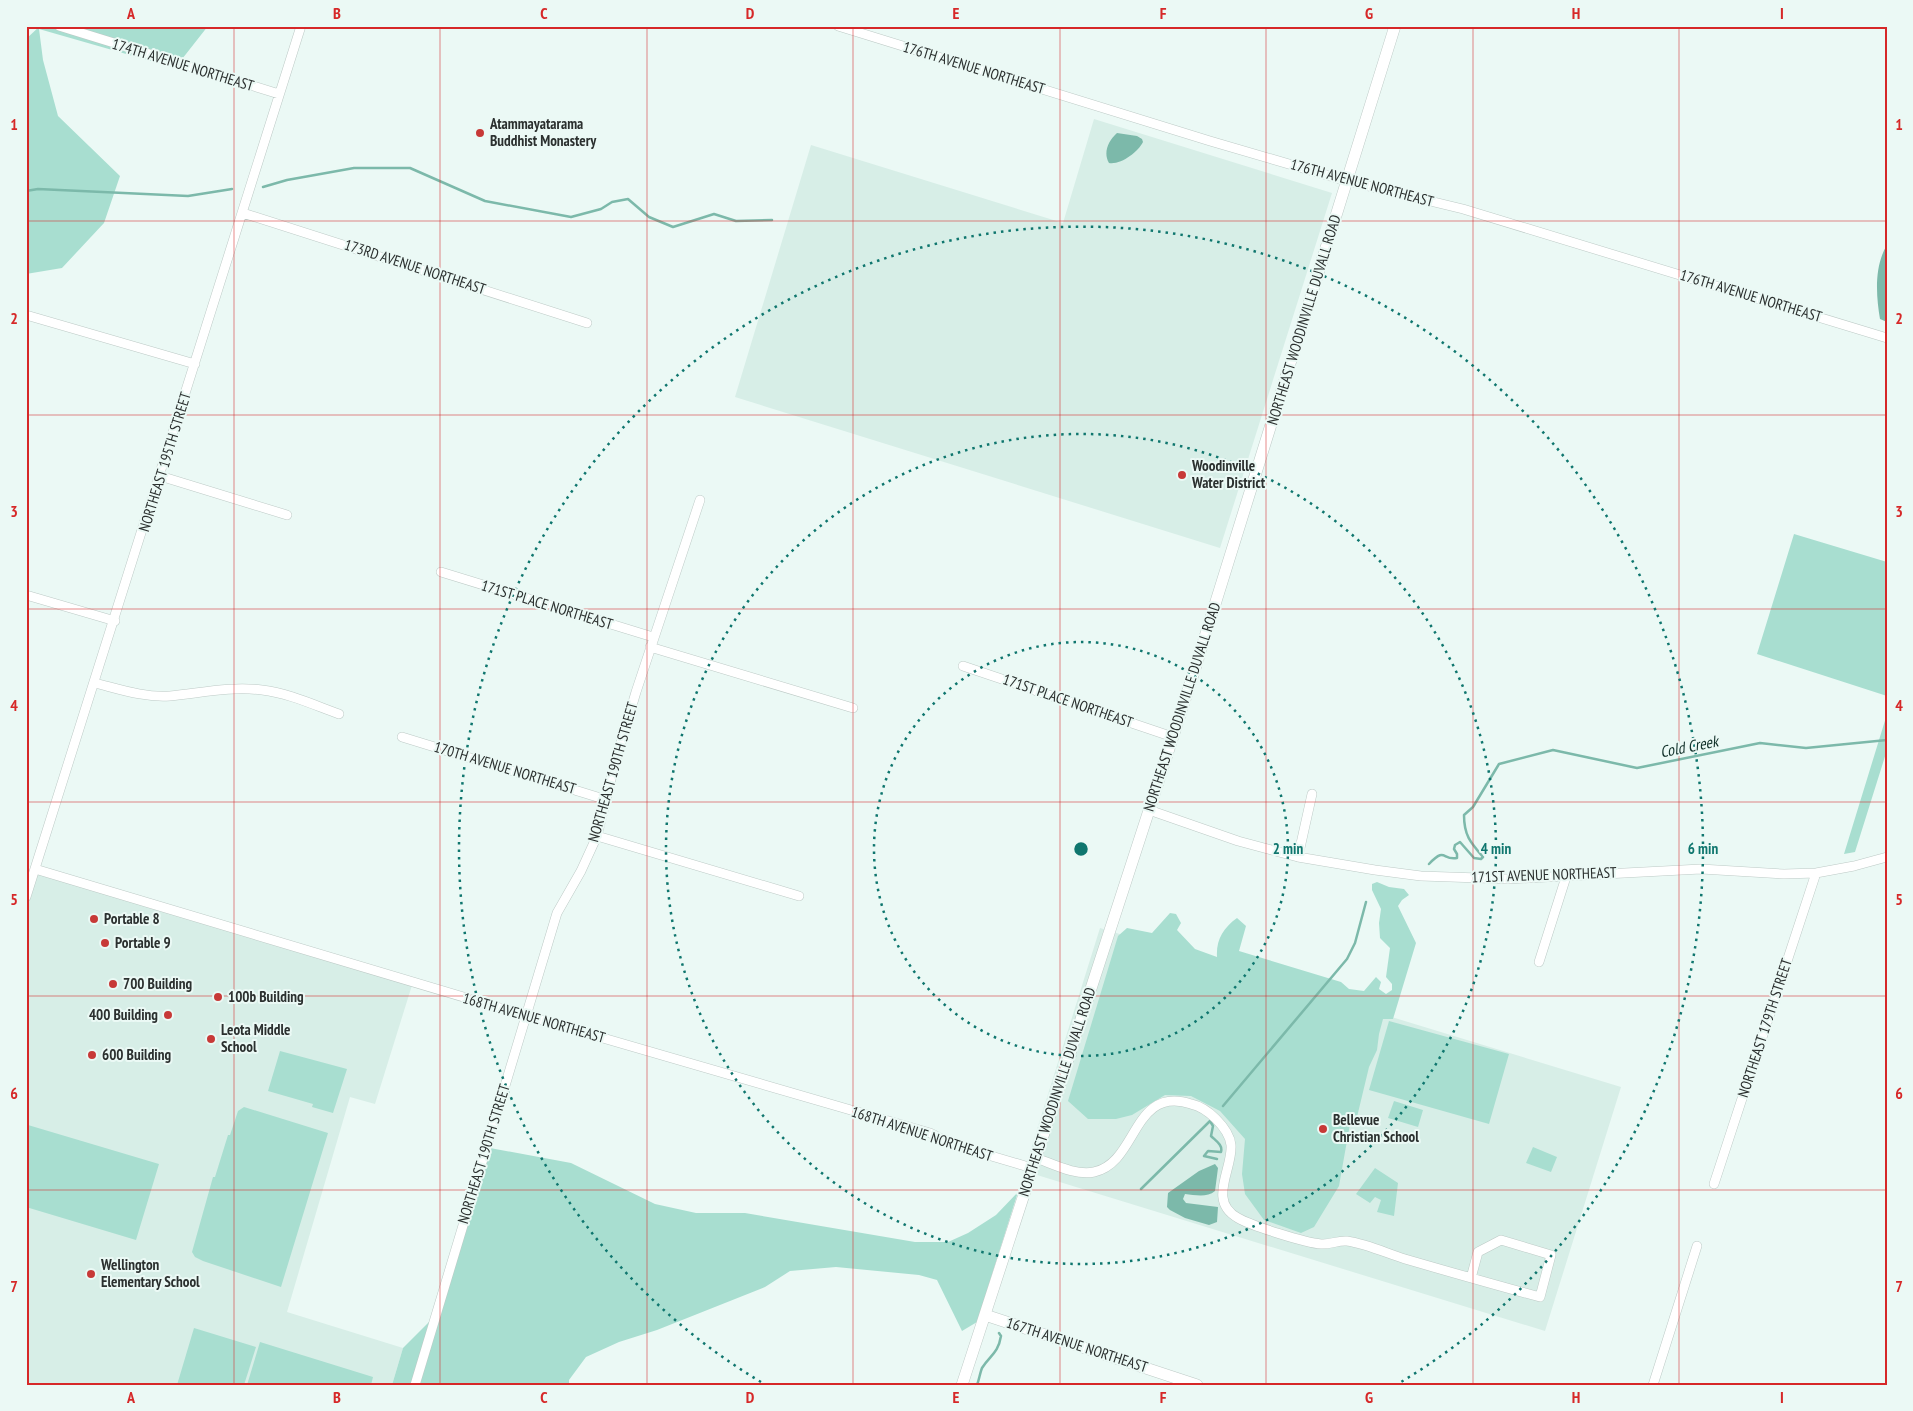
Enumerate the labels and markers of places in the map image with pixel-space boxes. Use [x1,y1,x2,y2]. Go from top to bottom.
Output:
place label: Atammayatarama Buddhist Monastery [489,114,597,150]
marker: Atammayatarama Buddhist Monastery [474,127,486,139]
place label: Woodinville Water District [1191,456,1266,492]
marker: Woodinville Water District [1176,469,1188,481]
centre of rings [1072,840,1090,858]
place label: Portable 8 [104,909,160,928]
marker: Portable 8 [88,913,100,925]
place label: Portable 9 [115,933,171,952]
marker: Portable 9 [99,937,111,949]
place label: 700 Building [123,974,192,993]
marker: 700 Building [107,978,119,990]
place label: 100b Building [228,987,304,1006]
marker: 100b Building [212,991,224,1003]
place label: 400 Building [89,1005,158,1024]
marker: 400 Building [162,1009,174,1021]
place label: Leota Middle School [221,1020,290,1056]
marker: Leota Middle School [205,1033,217,1045]
place label: 600 Building [102,1045,171,1064]
marker: 600 Building [86,1049,98,1061]
place label: Bellevue Christian School [1333,1110,1419,1146]
marker: Bellevue Christian School [1317,1123,1329,1135]
place label: Wellington Elementary School [100,1255,200,1291]
marker: Wellington Elementary School [85,1268,97,1280]

